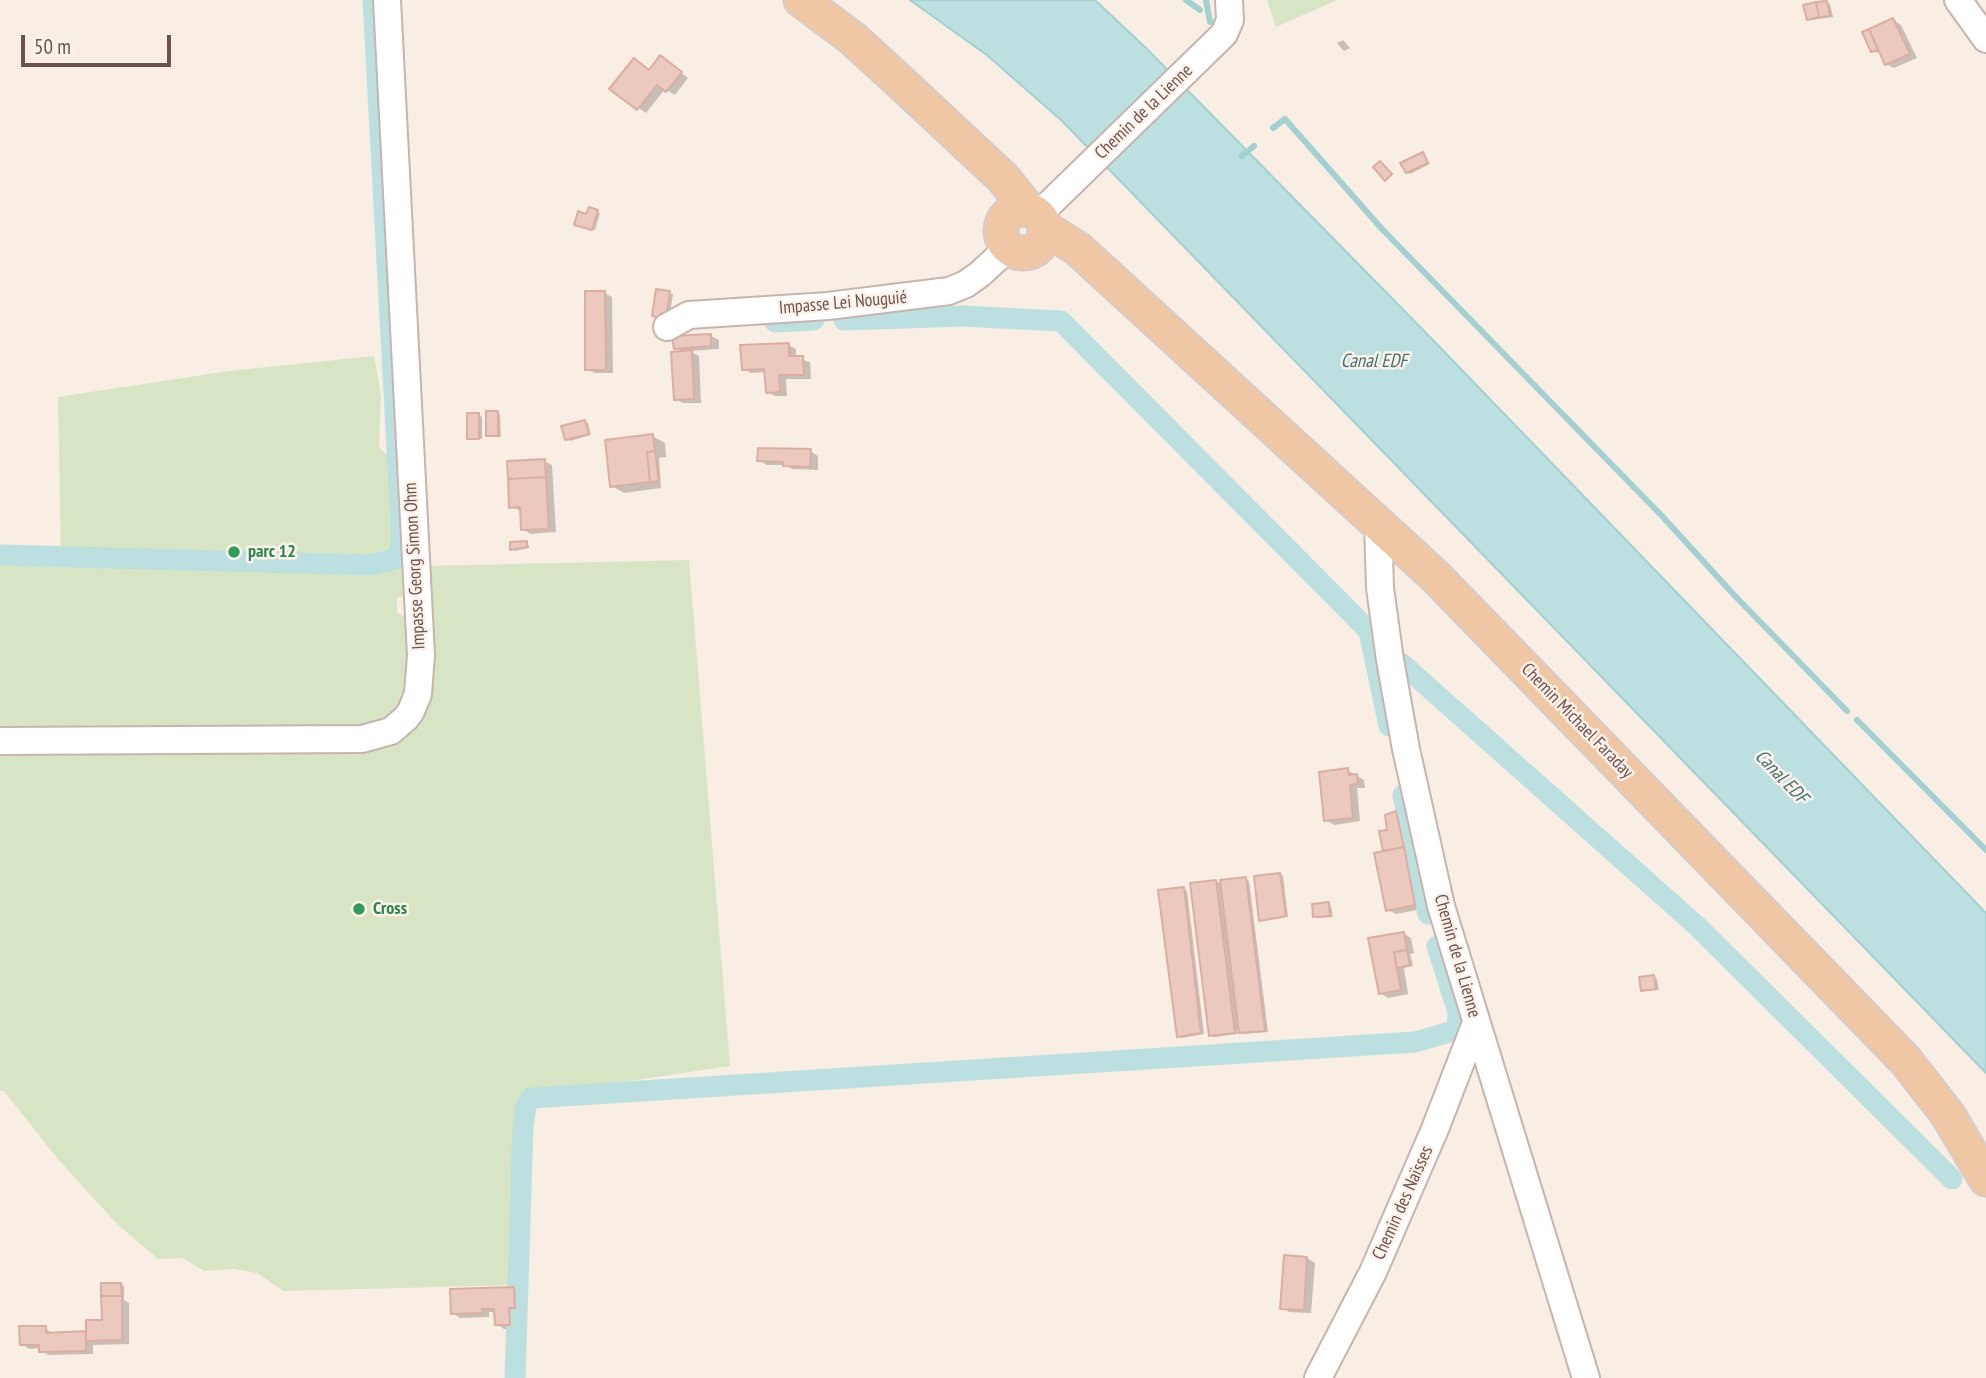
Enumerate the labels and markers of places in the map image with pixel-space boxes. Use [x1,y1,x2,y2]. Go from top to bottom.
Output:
place label: parc 12 [248,541,296,563]
marker: parc 12 [226,544,242,560]
place label: Cross [373,898,407,920]
marker: Cross [351,901,367,917]

